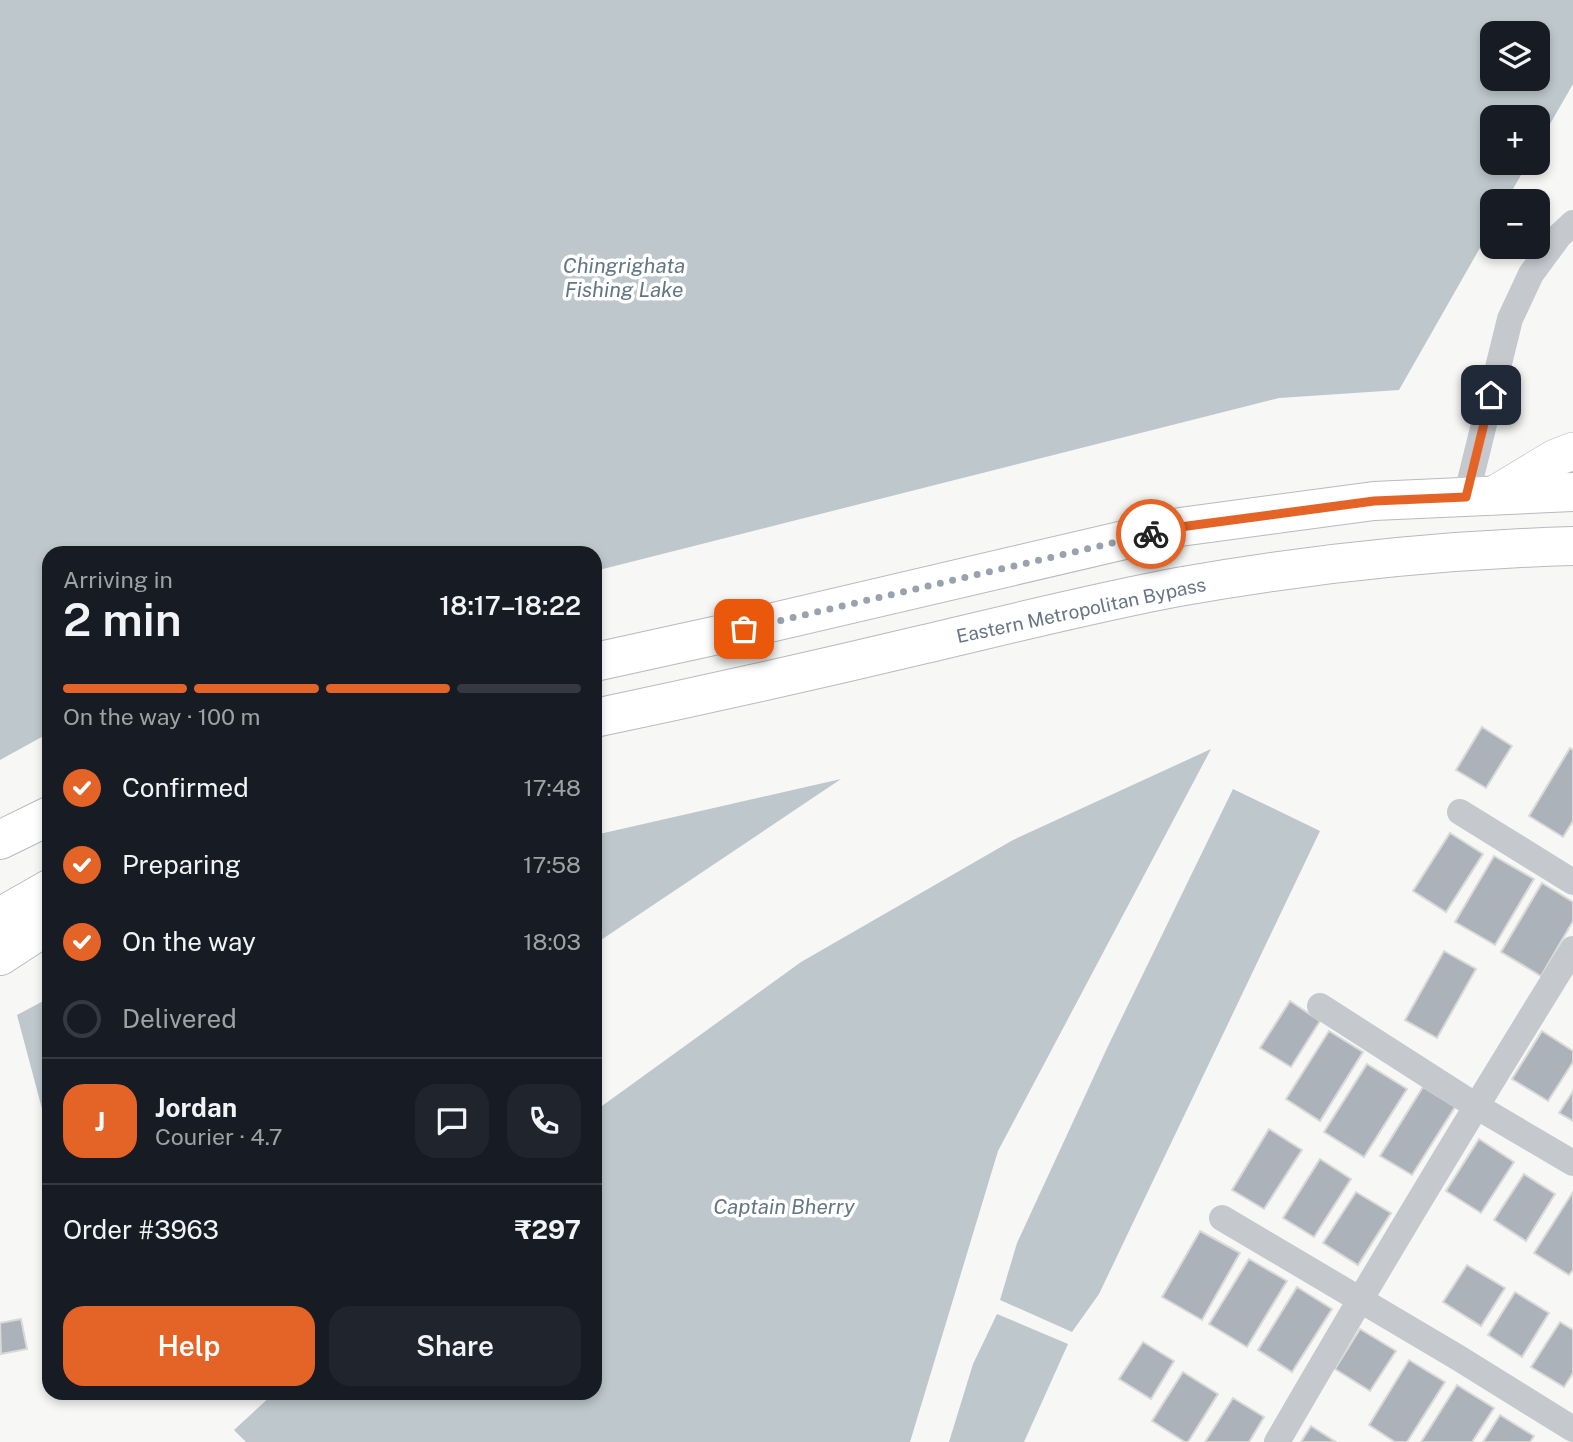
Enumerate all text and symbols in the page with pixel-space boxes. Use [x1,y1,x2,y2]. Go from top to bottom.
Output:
map controls [1480,21,1550,259]
button: layers [1480,21,1550,91]
button: + [1480,105,1550,175]
button: − [1480,189,1550,259]
water label: Chingrighata Fishing Lake [563,253,685,302]
pin [1461,365,1521,425]
icon: home [1472,376,1510,414]
courier [1116,499,1186,569]
icon: bike [1132,515,1170,553]
text: Arriving in [63,566,173,593]
street label: Eastern Metropolitan Bypass [954,573,1208,647]
text: 18:17–18:22 [439,590,581,621]
text: 2 min [63,592,182,646]
pin [714,599,774,659]
icon: bag [725,610,763,648]
text: On the way · 100 m [63,703,260,730]
icon: check [63,769,101,807]
text: Confirmed [122,772,249,803]
text: 17:48 [523,774,581,801]
icon: check [63,846,101,884]
text: Preparing [122,849,241,880]
text: 17:58 [523,851,581,878]
icon: check [63,923,101,961]
text: On the way [122,926,256,957]
text: 18:03 [523,928,581,955]
text: Delivered [122,1003,237,1034]
button: chat [415,1084,489,1158]
button: phone [507,1084,581,1158]
text: Jordan [155,1092,237,1123]
text: J [95,1106,105,1137]
text: Courier · 4.7 [155,1123,283,1150]
water label: Captain Bherry [713,1194,855,1219]
text: Order #3963 [63,1214,219,1245]
text: ₹297 [515,1214,581,1245]
button: Help [63,1306,315,1386]
button: Share [329,1306,581,1386]

